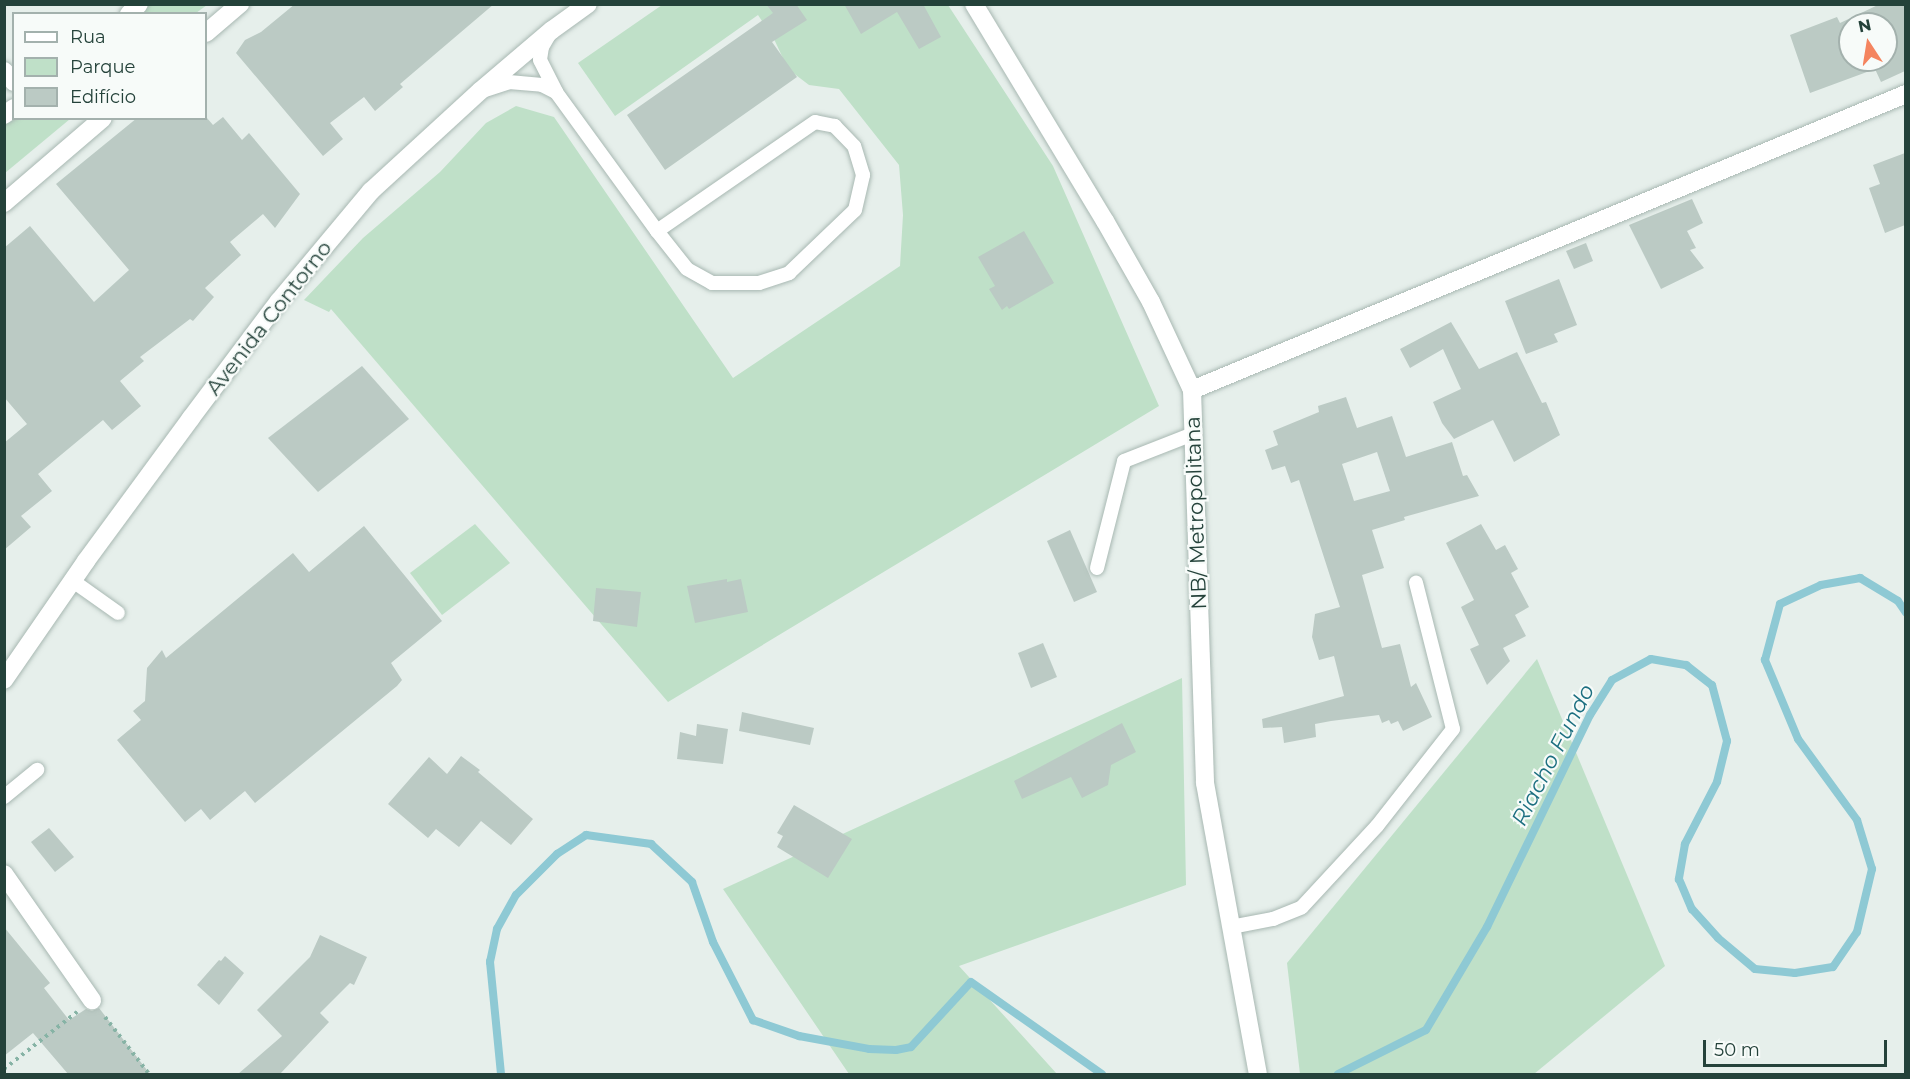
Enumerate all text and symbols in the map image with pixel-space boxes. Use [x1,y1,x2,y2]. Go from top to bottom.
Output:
legend [12,12,207,120]
north arrow [1838,12,1898,72]
text: N [1856,15,1873,36]
text: Rua [70,26,106,48]
text: Parque [70,56,135,78]
text: Edifício [70,86,136,108]
street label: Avenida Contorno [201,236,337,400]
street label: NB/ Metropolitana [1180,416,1212,610]
water label: Riacho Fundo [1506,680,1600,830]
scale bar [1706,1028,1890,1066]
text: 50 m [1714,1039,1760,1061]

